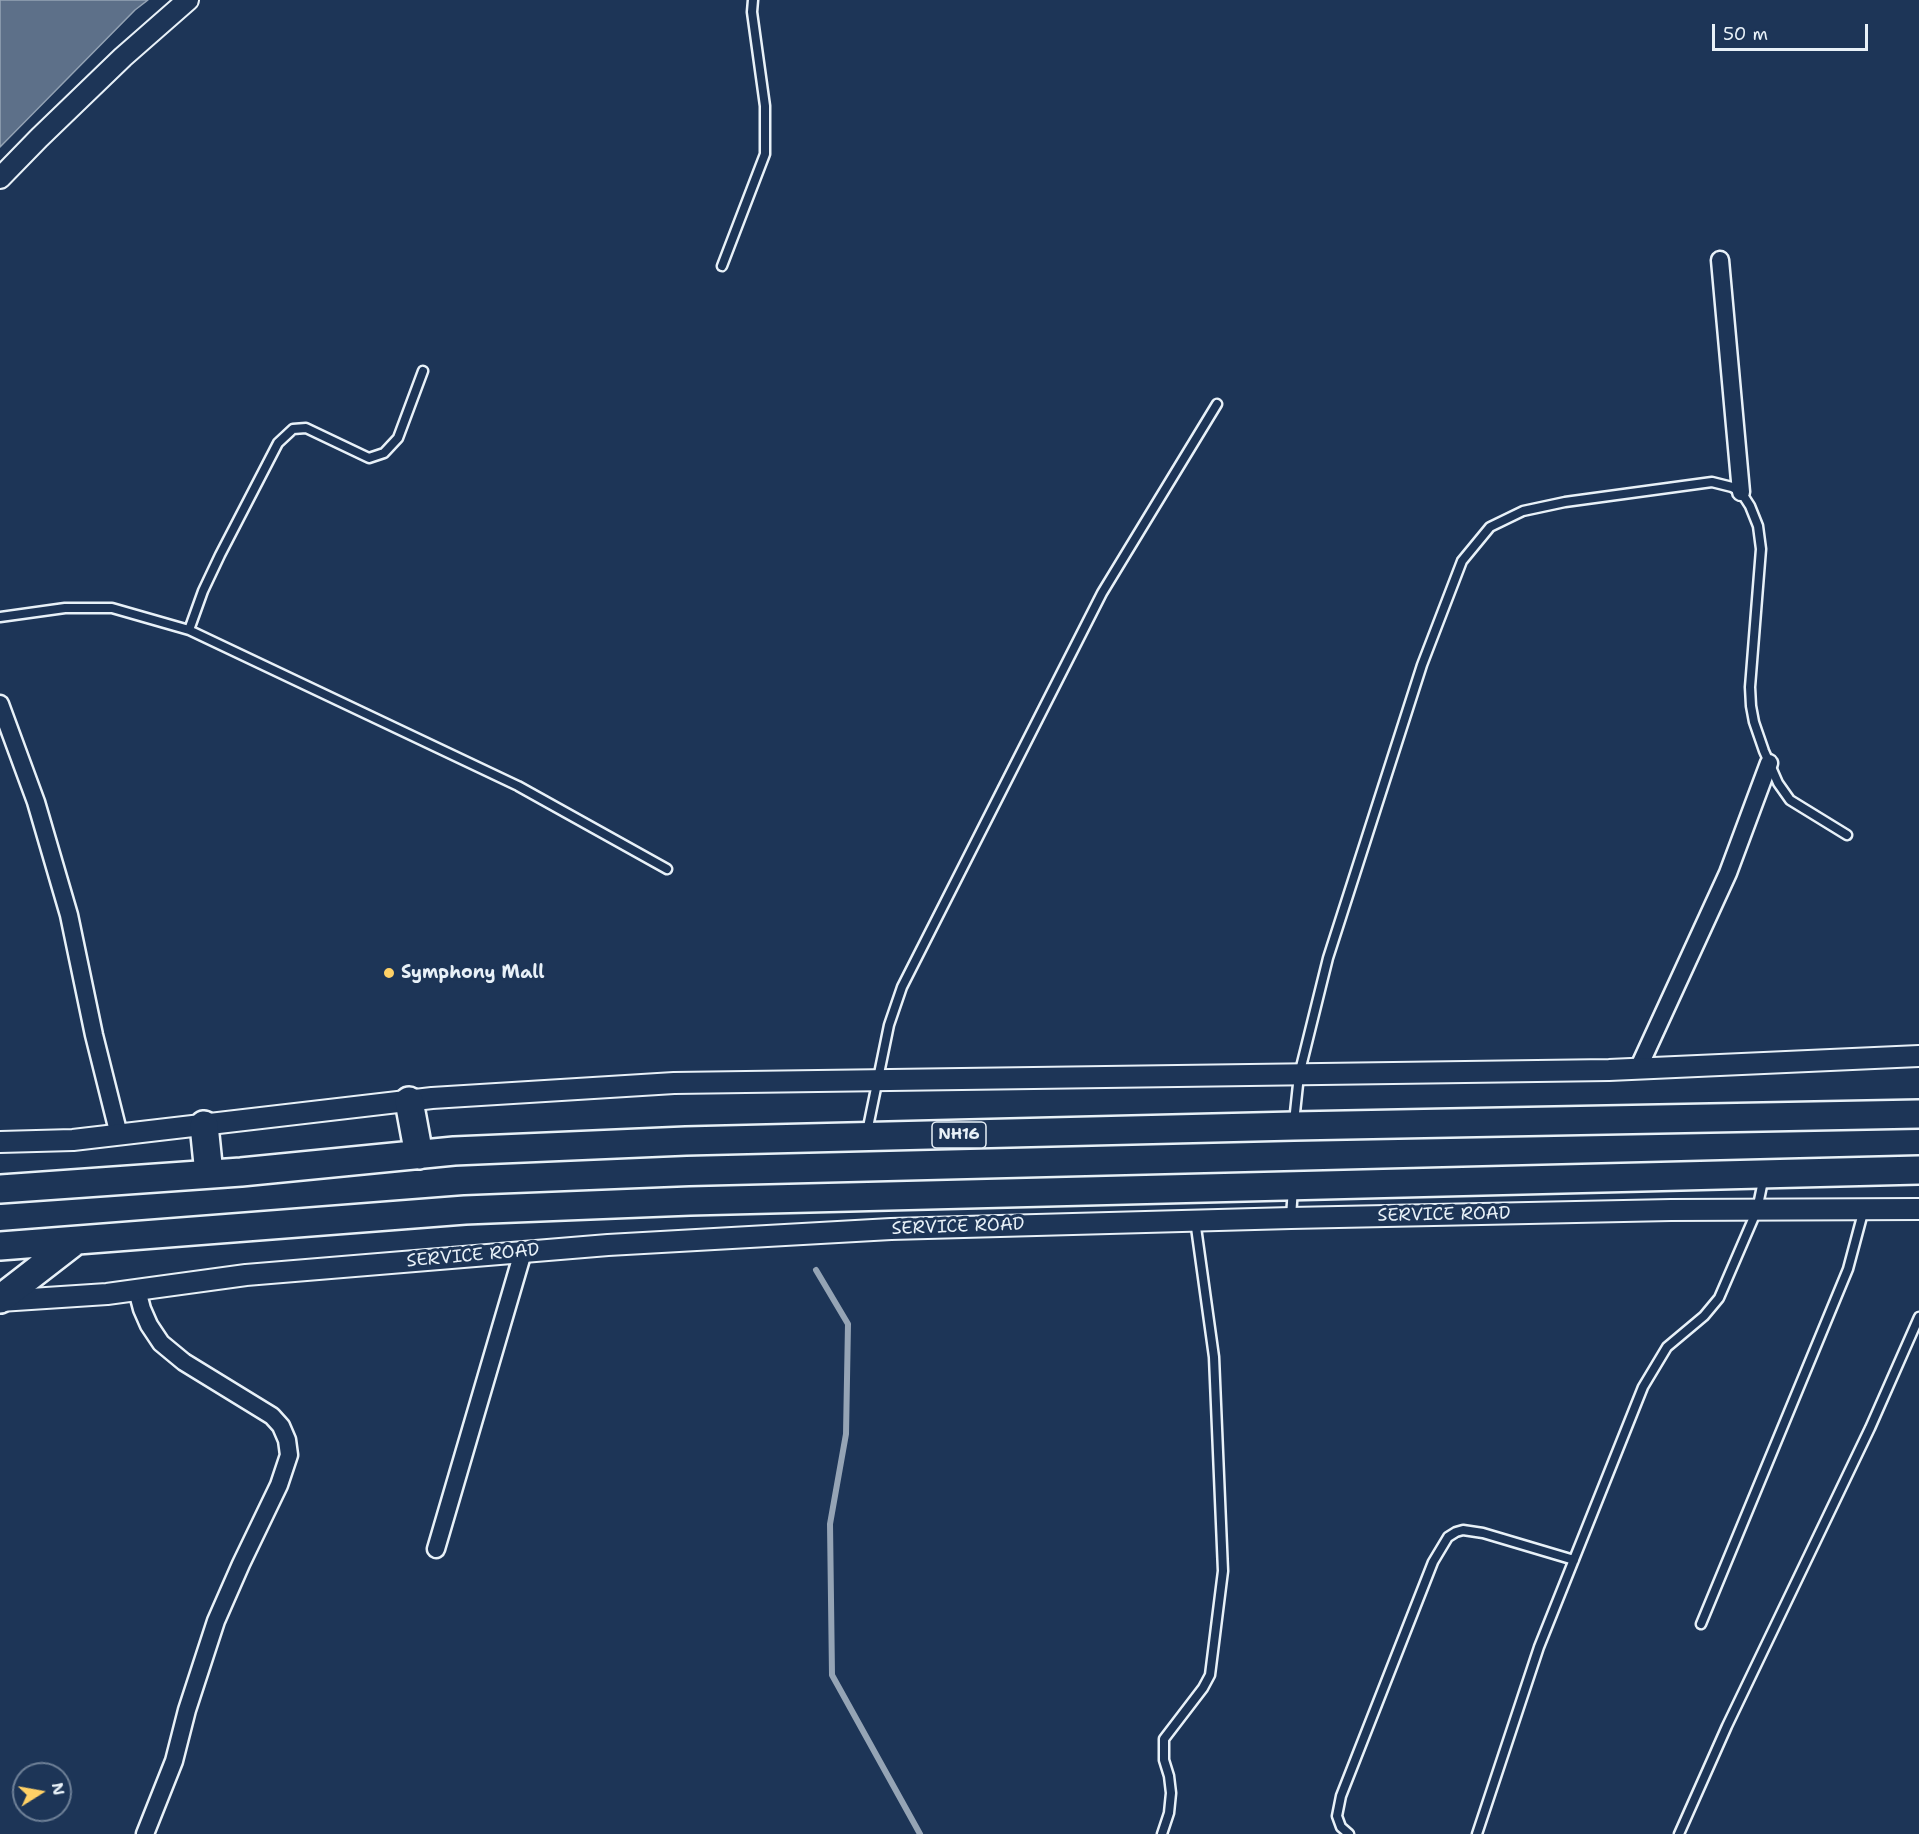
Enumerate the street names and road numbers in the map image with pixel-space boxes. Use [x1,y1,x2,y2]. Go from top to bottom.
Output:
road number: NH16 [932,1122,986,1148]
street label: SERVICE ROAD [1377,1203,1511,1227]
street label: SERVICE ROAD [891,1214,1025,1240]
street label: SERVICE ROAD [406,1239,540,1273]

